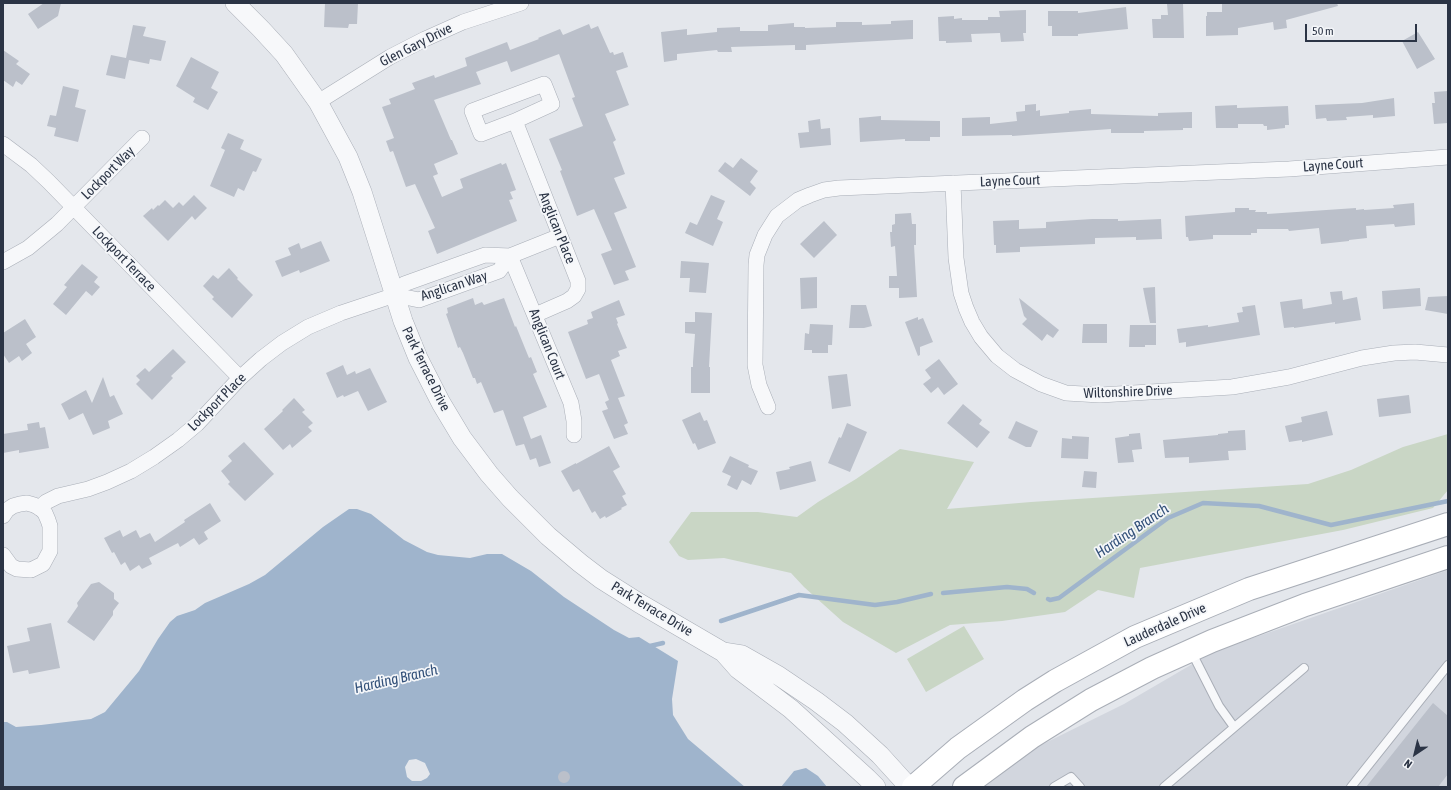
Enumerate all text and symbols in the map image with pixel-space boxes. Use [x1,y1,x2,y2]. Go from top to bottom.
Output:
scale bar [1307,16,1419,42]
street label: Glen Gary Drive [377,20,455,70]
text: 50 m [1312,24,1334,38]
street label: Lockport Way [78,143,138,203]
street label: Layne Court [1302,155,1364,175]
street label: Layne Court [980,172,1040,190]
street label: Anglican Place [535,190,579,266]
street label: Lockport Terrace [89,223,159,295]
street label: Anglican Way [419,267,489,305]
street label: Anglican Court [525,306,569,382]
street label: Park Terrace Drive [398,324,454,414]
street label: Lockport Place [185,370,249,434]
street label: Wiltonshire Drive [1083,382,1173,402]
water label: Harding Branch [1092,500,1172,562]
street label: Park Terrace Drive [608,578,696,640]
street label: Lauderdale Drive [1121,599,1209,651]
water label: Harding Branch [353,661,439,697]
north arrow [1395,734,1435,774]
text: N [1402,757,1414,771]

